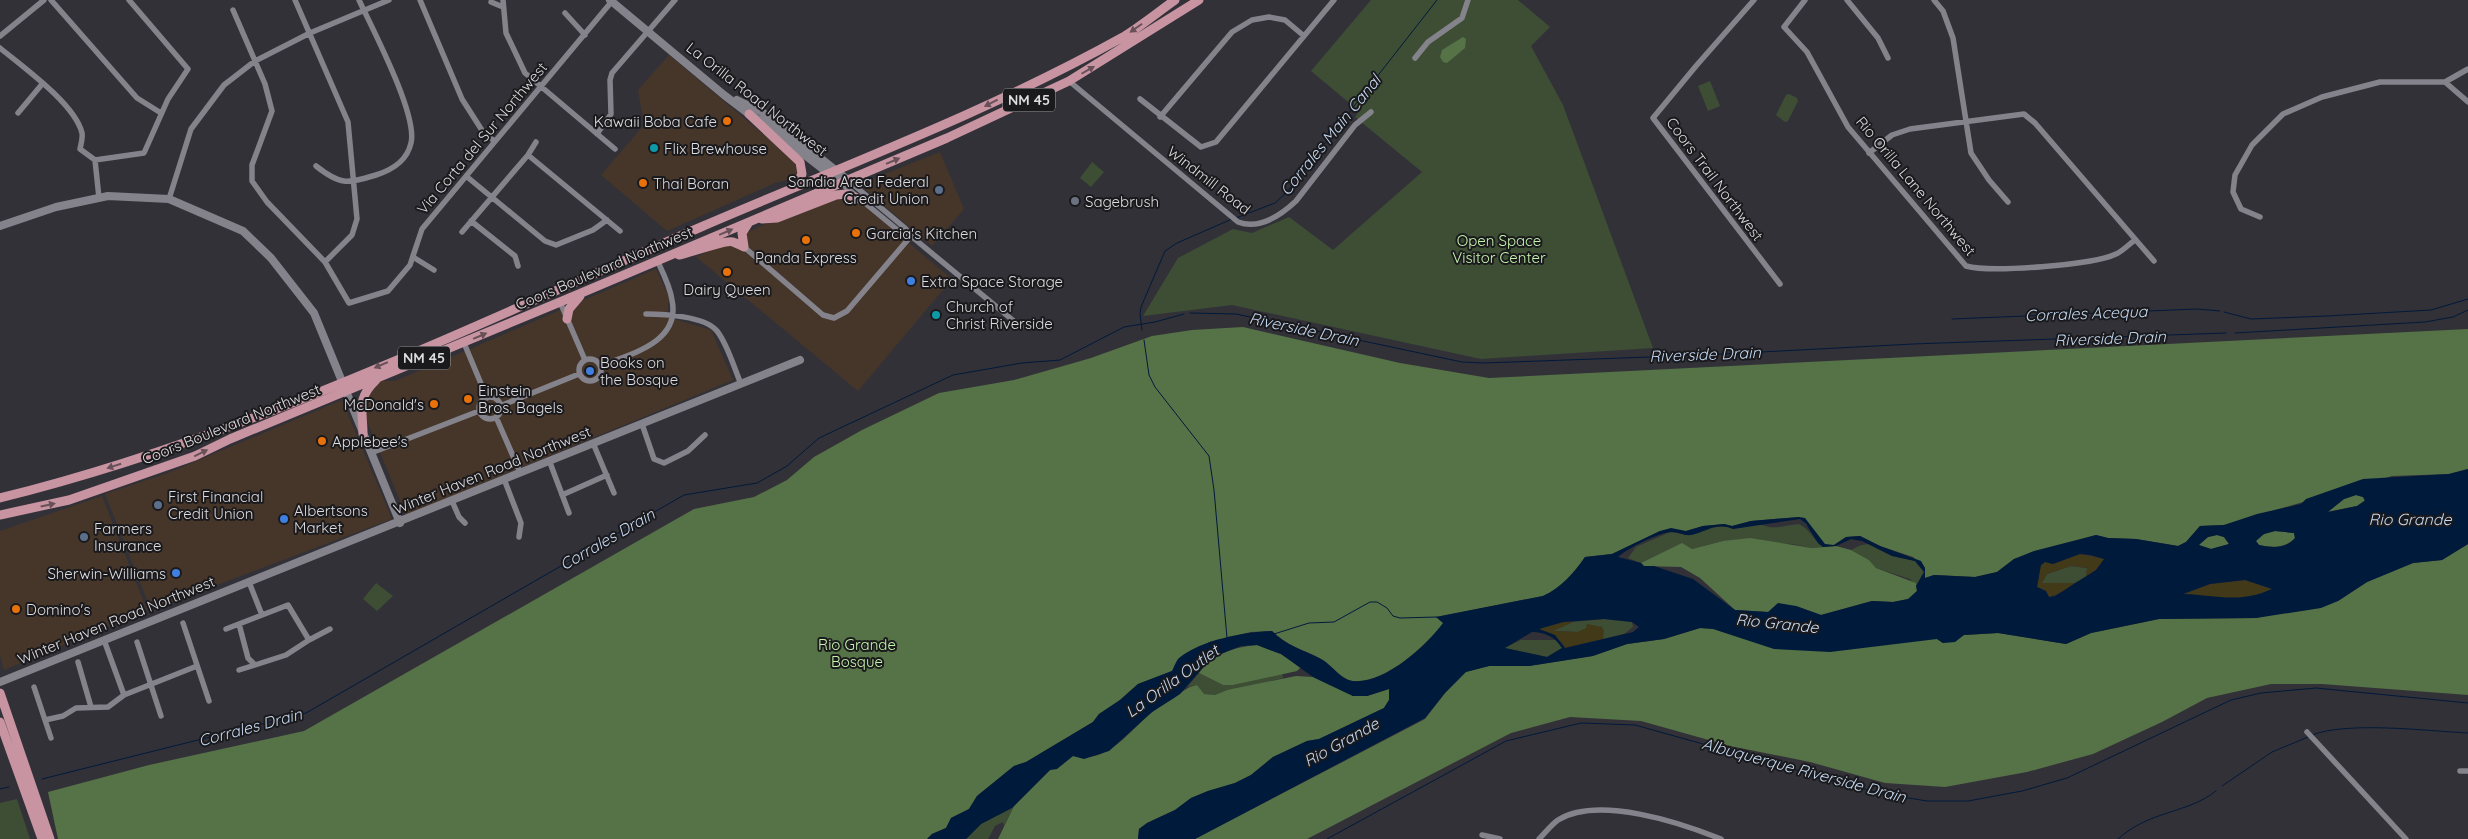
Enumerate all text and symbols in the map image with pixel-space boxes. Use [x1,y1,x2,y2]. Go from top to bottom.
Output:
one-way arrow [1129,23,1142,33]
street label: La Orilla Road Northwest [682,38,832,160]
street label: Via Corta del Sur Northwest [413,58,551,218]
one-way arrow [1081,65,1094,74]
water label: Corrales Main Canal [1275,69,1386,199]
road number: NM 45 [1003,88,1055,112]
one-way arrow [984,99,999,107]
place label: Kawaii Boba Cafe [594,112,717,131]
street label: Rio Orilla Lane Northwest [1852,112,1980,260]
street label: Coors Trail Northwest [1662,114,1768,244]
marker: Kawaii Boba Cafe [721,115,733,127]
place label: Flix Brewhouse [664,139,767,158]
marker: Flix Brewhouse [648,142,660,154]
street label: Windmill Road [1164,142,1254,218]
one-way arrow [886,156,900,164]
place label: Sandia Area Federal Credit Union [788,172,929,208]
place label: Thai Boran [653,174,729,193]
marker: Thai Boran [637,177,649,189]
marker: Sandia Area Federal Credit Union [933,184,945,196]
place label: Sagebrush [1085,192,1159,211]
marker: Sagebrush [1069,195,1081,207]
street label: Coors Boulevard Northwest [513,222,695,314]
place label: Garcia's Kitchen [866,224,977,243]
one-way arrow [719,227,733,235]
marker: Garcia's Kitchen [850,227,862,239]
park label: Open Space Visitor Center [1452,231,1546,267]
marker: Panda Express [800,234,812,246]
place label: Panda Express [755,248,857,267]
marker: Dairy Queen [721,266,733,278]
place label: Extra Space Storage [921,272,1063,291]
marker: Extra Space Storage [905,275,917,287]
place label: Dairy Queen [683,280,771,299]
place label: Church of Christ Riverside [946,297,1053,333]
water label: Corrales Acequa [2024,301,2149,325]
water label: Riverside Drain [1247,308,1361,351]
marker: Church of Christ Riverside [930,309,942,321]
water label: Riverside Drain [2054,326,2167,350]
one-way arrow [473,331,487,339]
water label: Riverside Drain [1649,342,1762,366]
road number: NM 45 [398,346,450,369]
place label: Books on the Bosque [600,353,678,389]
one-way arrow [374,362,388,370]
marker: Books on the Bosque [584,365,596,377]
street label: Coors Boulevard Northwest [139,379,323,469]
place label: Einstein Bros. Bagels [478,381,563,417]
marker: Einstein Bros. Bagels [462,393,474,405]
place label: McDonald's [344,395,424,414]
marker: McDonald's [428,398,440,410]
street label: Winter Haven Road Northwest [391,422,593,518]
place label: Applebee's [332,432,408,451]
marker: Applebee's [316,435,328,447]
one-way arrow [194,449,208,457]
one-way arrow [107,463,122,470]
place label: First Financial Credit Union [168,487,263,523]
marker: First Financial Credit Union [152,499,164,511]
one-way arrow [40,500,56,508]
place label: Albertsons Market [294,501,368,537]
water label: Corrales Drain [556,503,659,574]
water label: Rio Grande [2369,509,2452,529]
marker: Albertsons Market [278,513,290,525]
place label: Farmers Insurance [94,519,162,555]
marker: Farmers Insurance [78,531,90,543]
place label: Sherwin-Williams [47,564,166,583]
marker: Sherwin-Williams [170,567,182,579]
street label: Winter Haven Road Northwest [15,572,217,668]
place label: Domino's [26,600,91,619]
marker: Domino's [10,603,22,615]
water label: Rio Grande [1735,609,1820,637]
park label: Rio Grande Bosque [818,635,896,671]
water label: La Orilla Outlet [1121,639,1224,722]
water label: Corrales Drain [196,703,305,750]
water label: Rio Grande [1300,713,1383,771]
water label: Albuquerque Riverside Drain [1700,733,1909,807]

